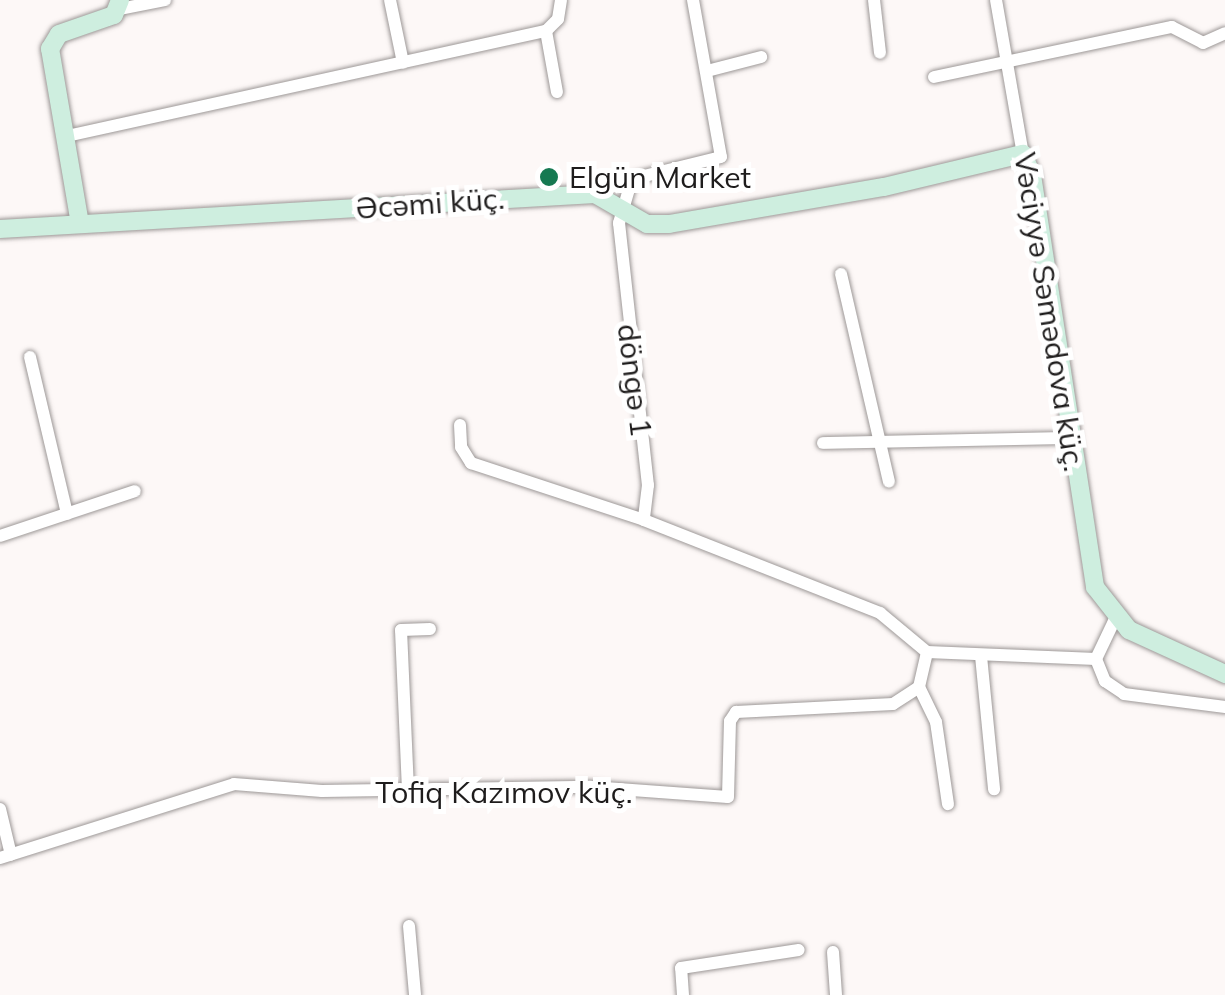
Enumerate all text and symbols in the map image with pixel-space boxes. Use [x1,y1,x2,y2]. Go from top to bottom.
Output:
street label: Vəciyyə Səmədova küç. [1007,150,1093,474]
place label: Elgün Market [569,159,751,195]
marker: Elgün Market [538,166,560,188]
street label: Əcəmi küç. [354,180,506,226]
street label: döngə 1 [610,322,660,438]
street label: Tofiq Kazımov küç. [375,774,633,810]

